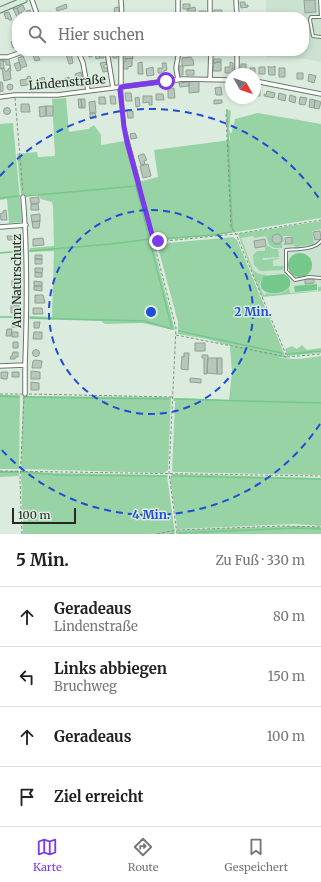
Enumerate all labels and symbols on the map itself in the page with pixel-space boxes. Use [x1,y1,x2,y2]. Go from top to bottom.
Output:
north arrow [225,68,261,104]
street label: Lindenstraße [28,71,106,93]
route start [157,72,175,90]
route end [149,232,167,250]
street label: Am Naturschutz [9,233,24,329]
text: 2 Min. [234,304,272,319]
centre of rings [144,305,158,319]
scale bar [12,506,76,525]
text: 4 Min. [132,507,170,522]

